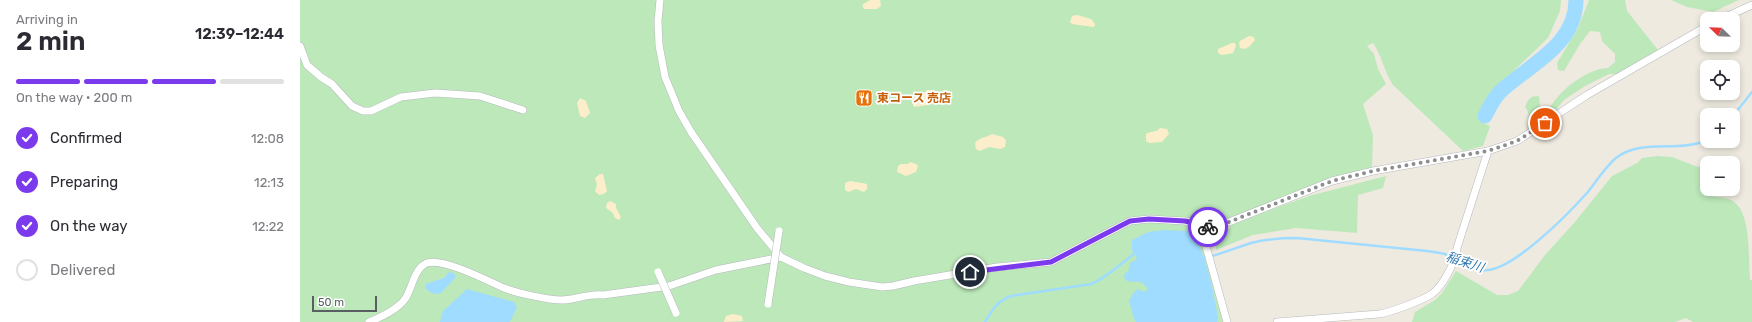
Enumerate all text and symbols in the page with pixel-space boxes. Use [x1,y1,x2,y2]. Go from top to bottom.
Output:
text: Arriving in [16,12,78,27]
north arrow [1700,12,1740,52]
map controls [1700,12,1740,196]
text: 12:39–12:44 [195,25,284,43]
text: 2 min [16,26,85,57]
button: locate [1700,60,1740,100]
restaurant icon: 東コース 売店 [854,88,874,108]
text: On the way · 200 m [16,90,132,105]
place label: 東コース 売店 [877,91,951,105]
pin [1528,106,1562,140]
button: + [1700,108,1740,148]
icon: bag [1534,112,1556,134]
icon: check [16,127,38,149]
text: Confirmed [50,129,122,147]
text: 12:08 [251,131,284,146]
button: − [1700,156,1740,196]
icon: check [16,171,38,193]
text: Preparing [50,173,118,191]
text: 12:13 [254,175,284,190]
courier [1188,207,1228,247]
icon: check [16,215,38,237]
icon: bike [1197,216,1219,238]
text: On the way [50,217,128,235]
text: 12:22 [252,219,284,234]
water label: 稲束川 [1444,249,1488,276]
pin [953,255,987,289]
text: Delivered [50,261,115,279]
icon: home [959,261,981,283]
scale bar [312,294,377,313]
text: 50 m [318,296,344,309]

